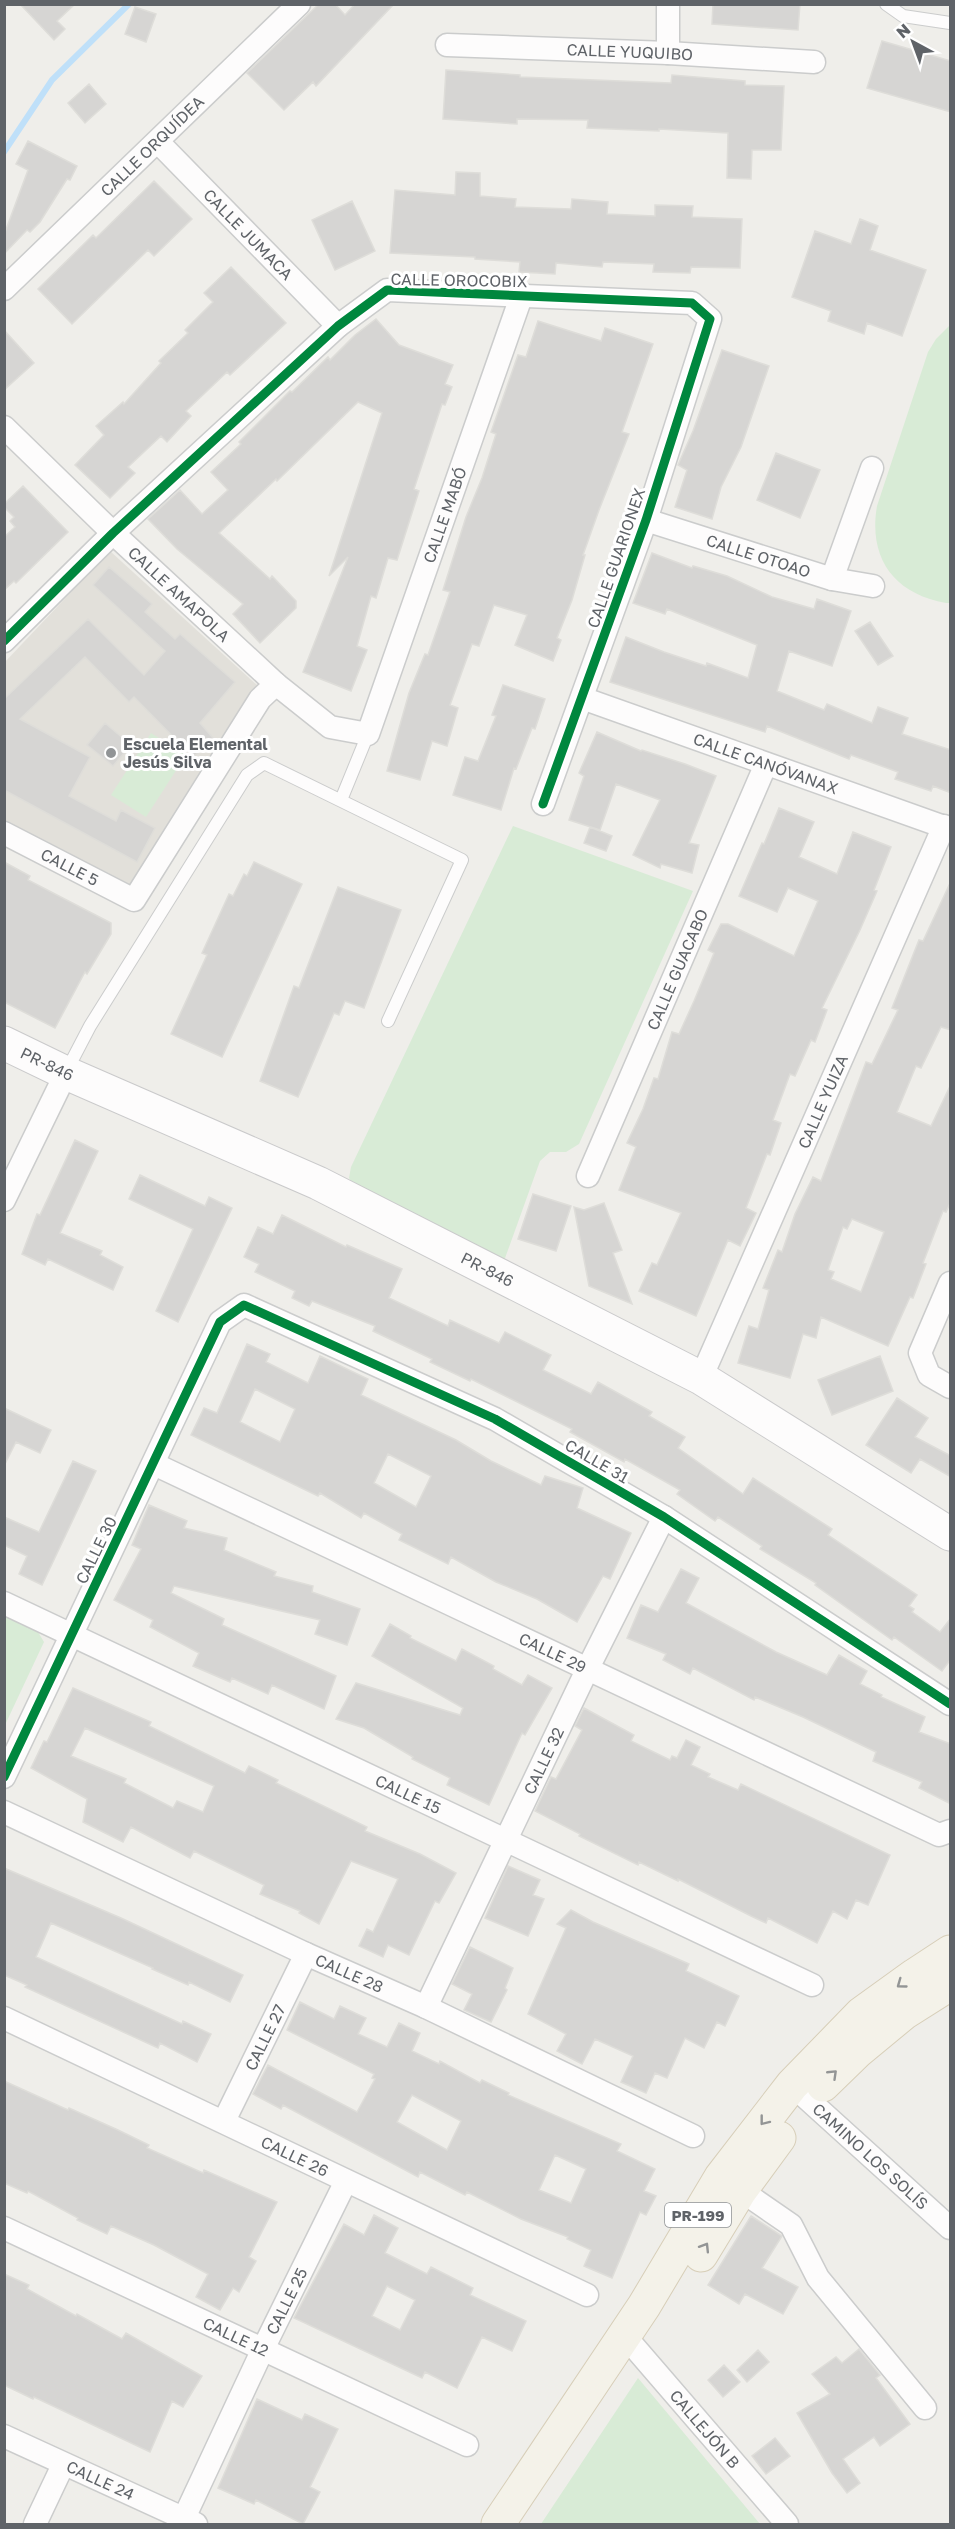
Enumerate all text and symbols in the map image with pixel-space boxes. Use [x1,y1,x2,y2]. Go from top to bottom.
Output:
north arrow [883,12,943,72]
text: N [892,19,914,42]
street label: CALLE YUQUIBO [566,39,694,65]
street label: CALLE ORQUÍDEA [96,91,208,200]
street label: CALLE JUMACA [199,185,297,284]
street label: CALLE OROCOBIX [390,269,528,291]
street label: CALLE MABÓ [419,464,471,566]
street label: CALLE GUARIONEX [583,485,649,631]
street label: CALLE OTOAO [704,530,813,582]
street label: CALLE AMAPOLA [124,542,234,646]
street label: CALLE CANÓVANAX [691,728,841,798]
place label: Escuela Elemental Jesús Silva [123,734,268,772]
marker: Escuela Elemental Jesús Silva [104,746,118,760]
street label: CALLE 5 [37,844,102,890]
street label: CALLE GUACABO [642,906,712,1033]
street label: PR-846 [17,1043,77,1085]
street label: CALLE YUIZA [793,1051,852,1152]
street label: PR-846 [458,1248,517,1291]
street label: CALLE 31 [562,1435,633,1487]
street label: CALLE 30 [71,1513,121,1587]
street label: CALLE 29 [516,1628,590,1677]
street label: CALLE 32 [519,1724,568,1797]
street label: CALLE 15 [372,1770,444,1818]
street label: CALLE 28 [312,1949,386,1997]
one-way arrow [897,1977,908,1988]
street label: CALLE 27 [240,2001,290,2074]
one-way arrow [826,2071,837,2082]
street label: CAMINO LOS SOLÍS [809,2099,933,2214]
one-way arrow [760,2115,771,2126]
street label: CALLE 26 [258,2132,332,2181]
road number: PR-199 [665,2203,731,2227]
one-way arrow [698,2243,710,2253]
street label: CALLE 25 [262,2264,312,2338]
street label: CALLE 12 [200,2313,272,2361]
street label: CALLEJÓN B [666,2386,744,2472]
street label: CALLE 24 [63,2456,137,2504]

